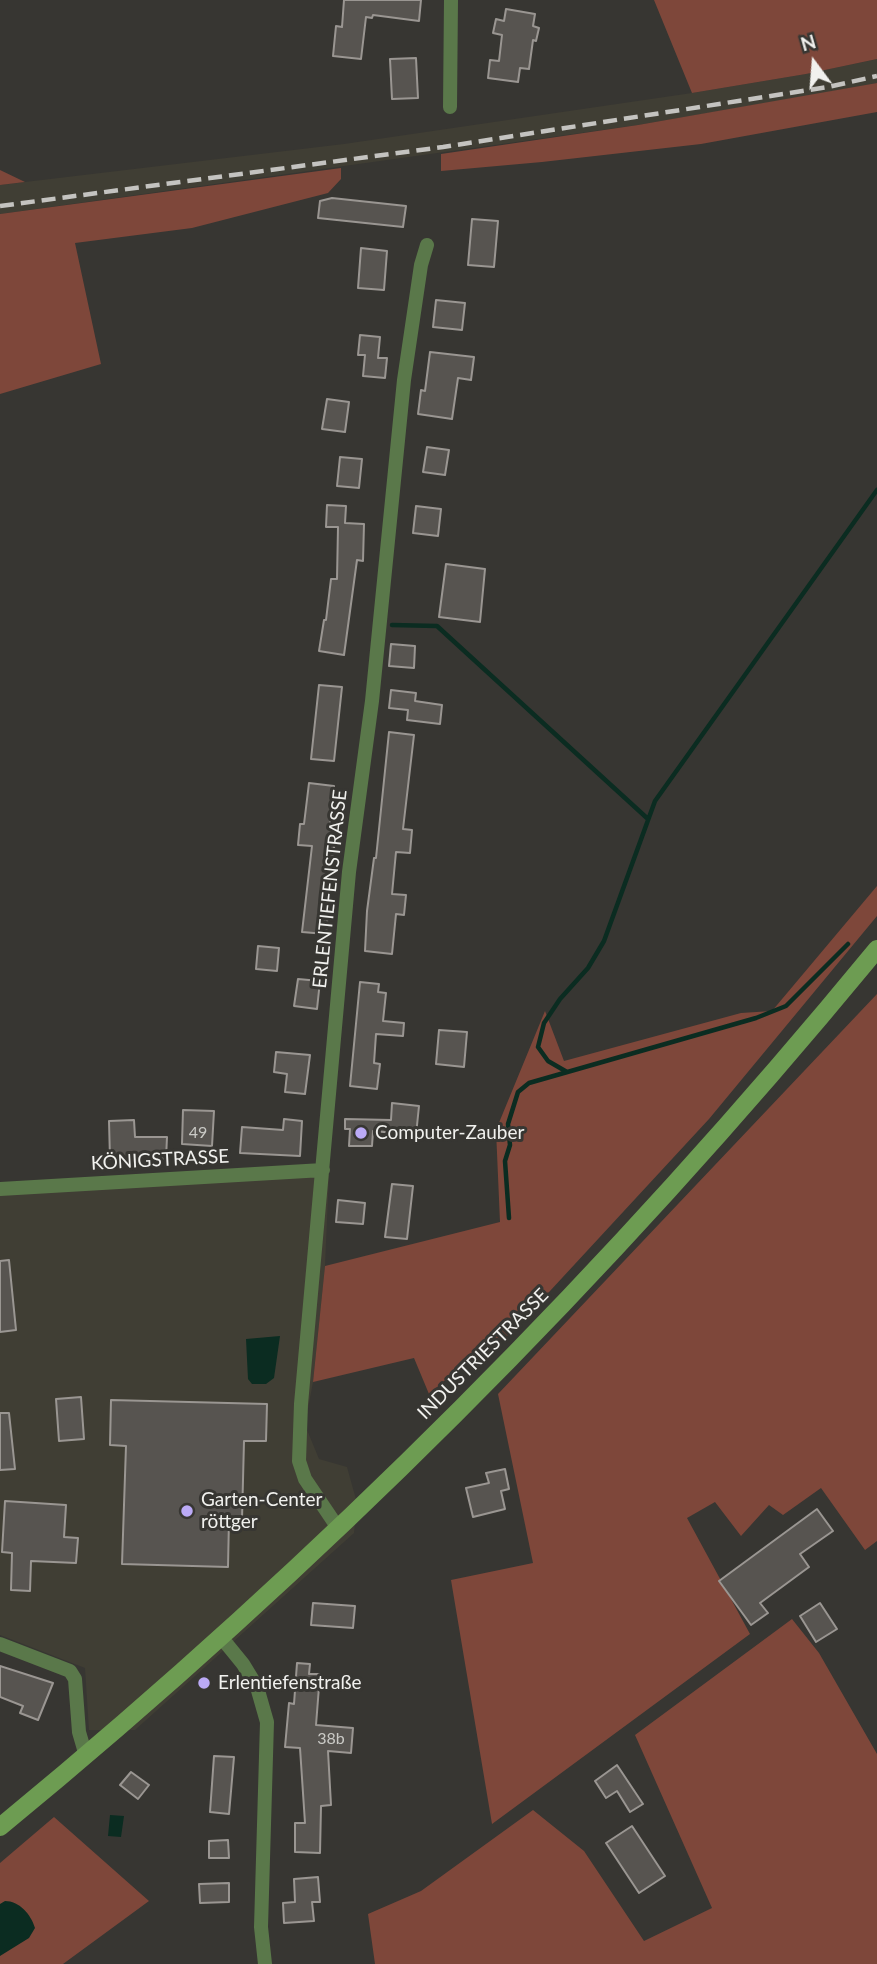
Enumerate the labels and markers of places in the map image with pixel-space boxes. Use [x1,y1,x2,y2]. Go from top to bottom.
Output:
place label: Computer-Zauber [375,1122,524,1144]
marker: Computer-Zauber [353,1125,369,1141]
place label: Garten-Center röttger [201,1489,322,1533]
marker: Garten-Center röttger [179,1503,195,1519]
place label: Erlentiefenstraße [218,1672,362,1694]
marker: Erlentiefenstraße [196,1675,212,1691]

